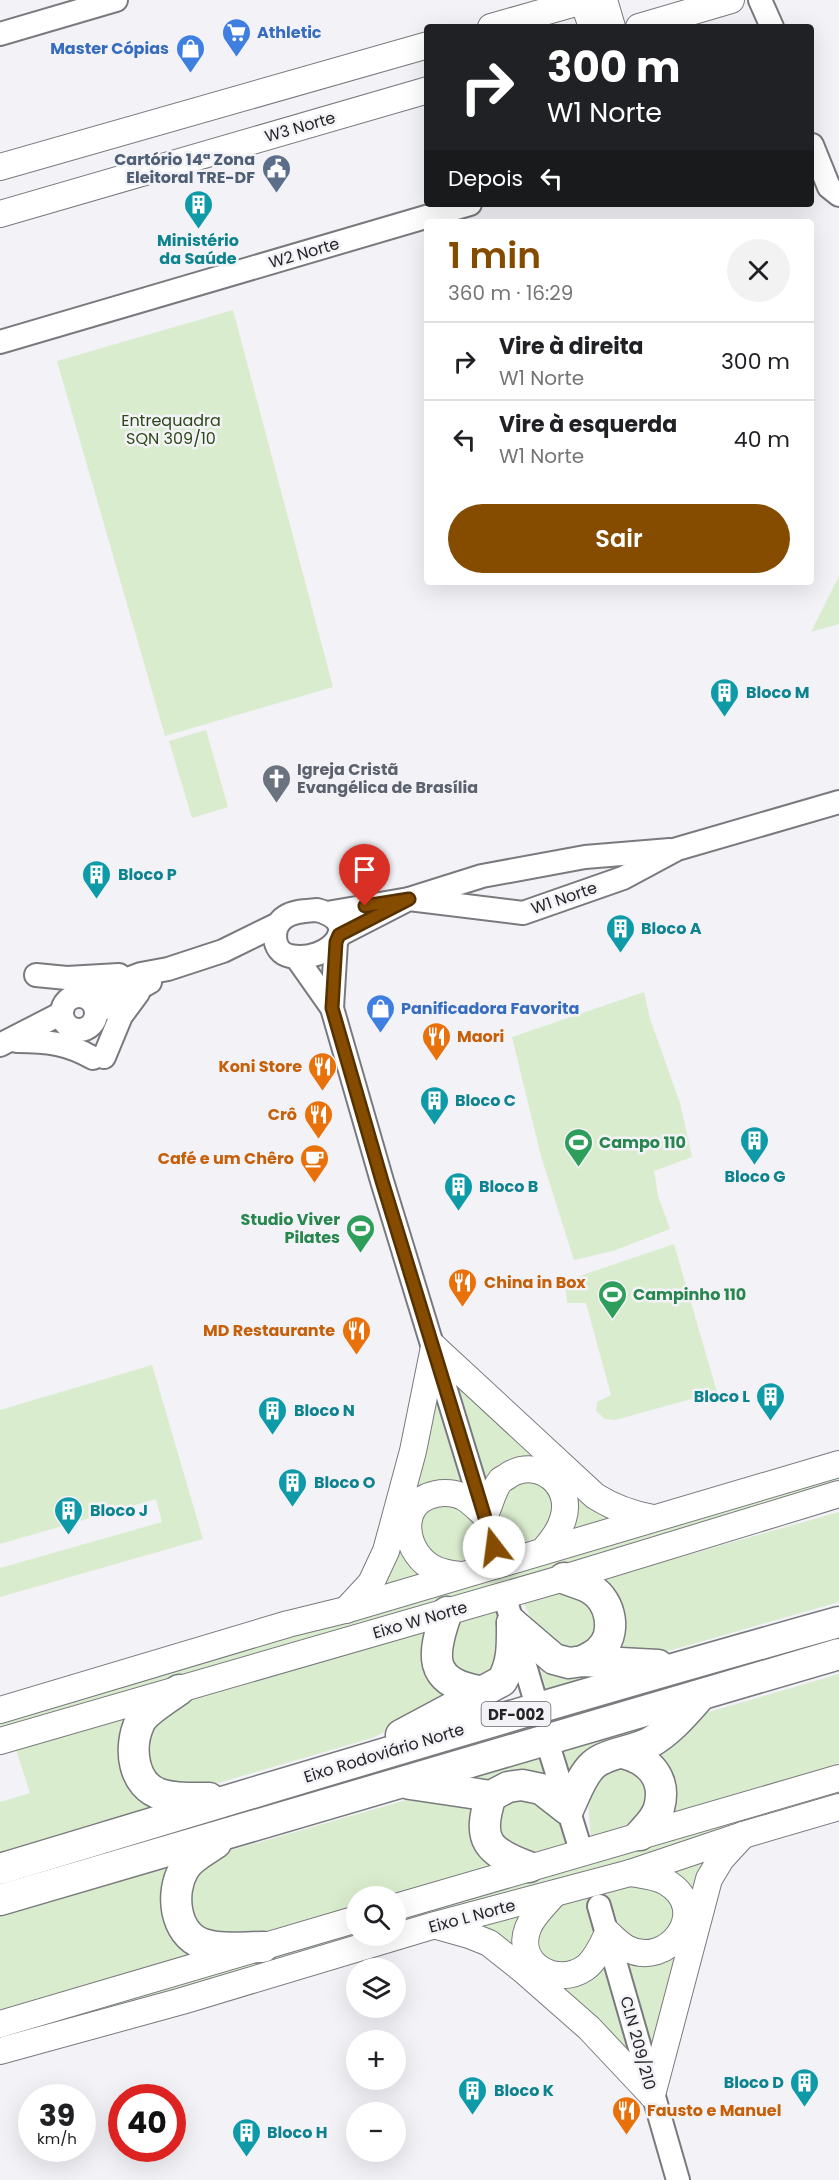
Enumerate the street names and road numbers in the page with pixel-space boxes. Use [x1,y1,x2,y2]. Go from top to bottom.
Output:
street label: W3 Norte [262,106,338,148]
street label: W2 Norte [266,232,342,274]
street label: W1 Norte [528,876,600,920]
street label: Eixo W Norte [370,1596,470,1644]
road number: DF-002 [482,1702,550,1726]
street label: Eixo Rodoviário Norte [301,1718,467,1788]
street label: Eixo L Norte [426,1893,518,1939]
street label: CLN 209/210 [614,1994,662,2092]

